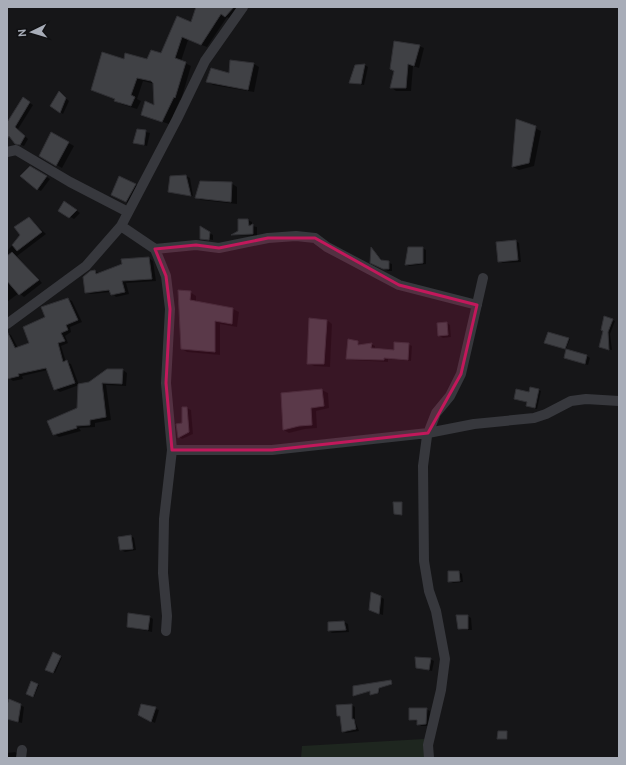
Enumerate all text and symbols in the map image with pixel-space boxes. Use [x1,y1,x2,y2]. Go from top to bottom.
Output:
north arrow [12,12,52,52]
text: N [15,28,29,37]

